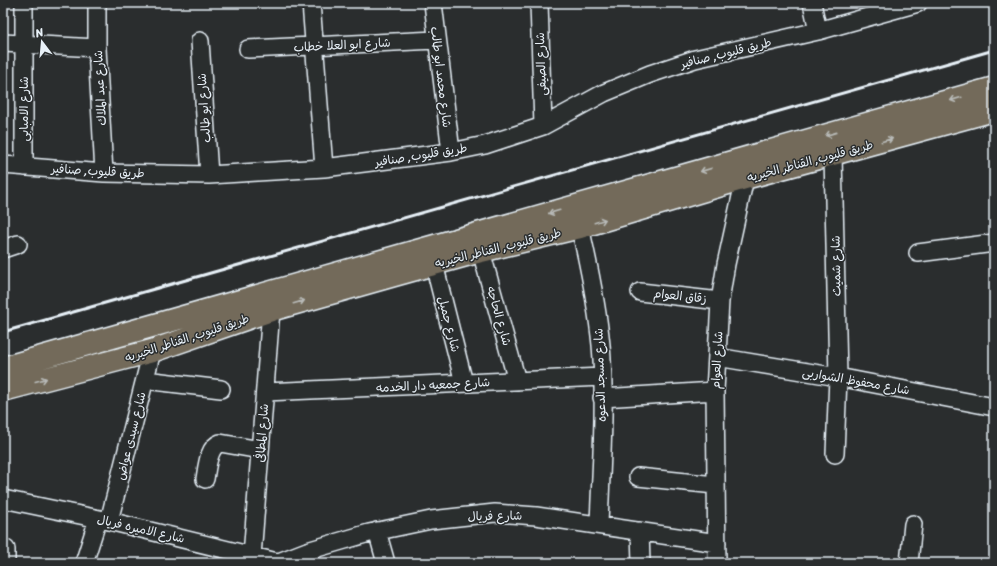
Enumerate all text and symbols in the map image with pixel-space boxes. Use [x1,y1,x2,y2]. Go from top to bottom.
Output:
north arrow [22,22,62,62]
text: N [32,23,46,43]
street label: شارع محمد ابو طالب [424,25,458,129]
street label: شارع ابو العلا خطاب [293,31,391,59]
street label: طريق قليوب, صنافير [677,31,774,75]
street label: شارع الصيفى [529,32,553,96]
street label: شارع عبد الملاك [87,50,113,126]
street label: شارع ابو طالب [191,72,217,144]
street label: شارع الامبابى [13,77,35,141]
one-way arrow [950,96,963,103]
one-way arrow [825,131,838,139]
street label: طريق قليوب, القناطر الخيريه [744,134,876,188]
one-way arrow [880,136,893,143]
street label: طريق قليوب, صنافير [372,137,469,173]
street label: طريق قليوب, صنافير [50,158,145,184]
one-way arrow [700,167,713,174]
one-way arrow [548,209,561,216]
one-way arrow [594,217,607,224]
street label: طريق قليوب, القناطر الخيريه [432,222,564,274]
street label: شارع شميث [824,235,848,297]
street label: زقاق العوام [652,282,708,310]
street label: شارع الحاجه [480,284,518,348]
street label: شارع جميل [431,294,467,354]
one-way arrow [292,298,305,305]
street label: طريق قليوب, القناطر الخيريه [122,307,252,369]
street label: شارع مسجد الدعوه [587,328,613,422]
street label: شارع العوام [704,330,730,390]
street label: شارع محفوظ الشواربى [801,361,911,401]
street label: شارع جمعيه دار الخدمه [375,371,491,399]
one-way arrow [34,376,47,383]
street label: شارع سيدى عواض [109,389,153,483]
street label: شارع المطافى [249,403,275,463]
street label: شارع فريال [467,505,523,527]
street label: شارع الاميره فريال [95,508,187,550]

